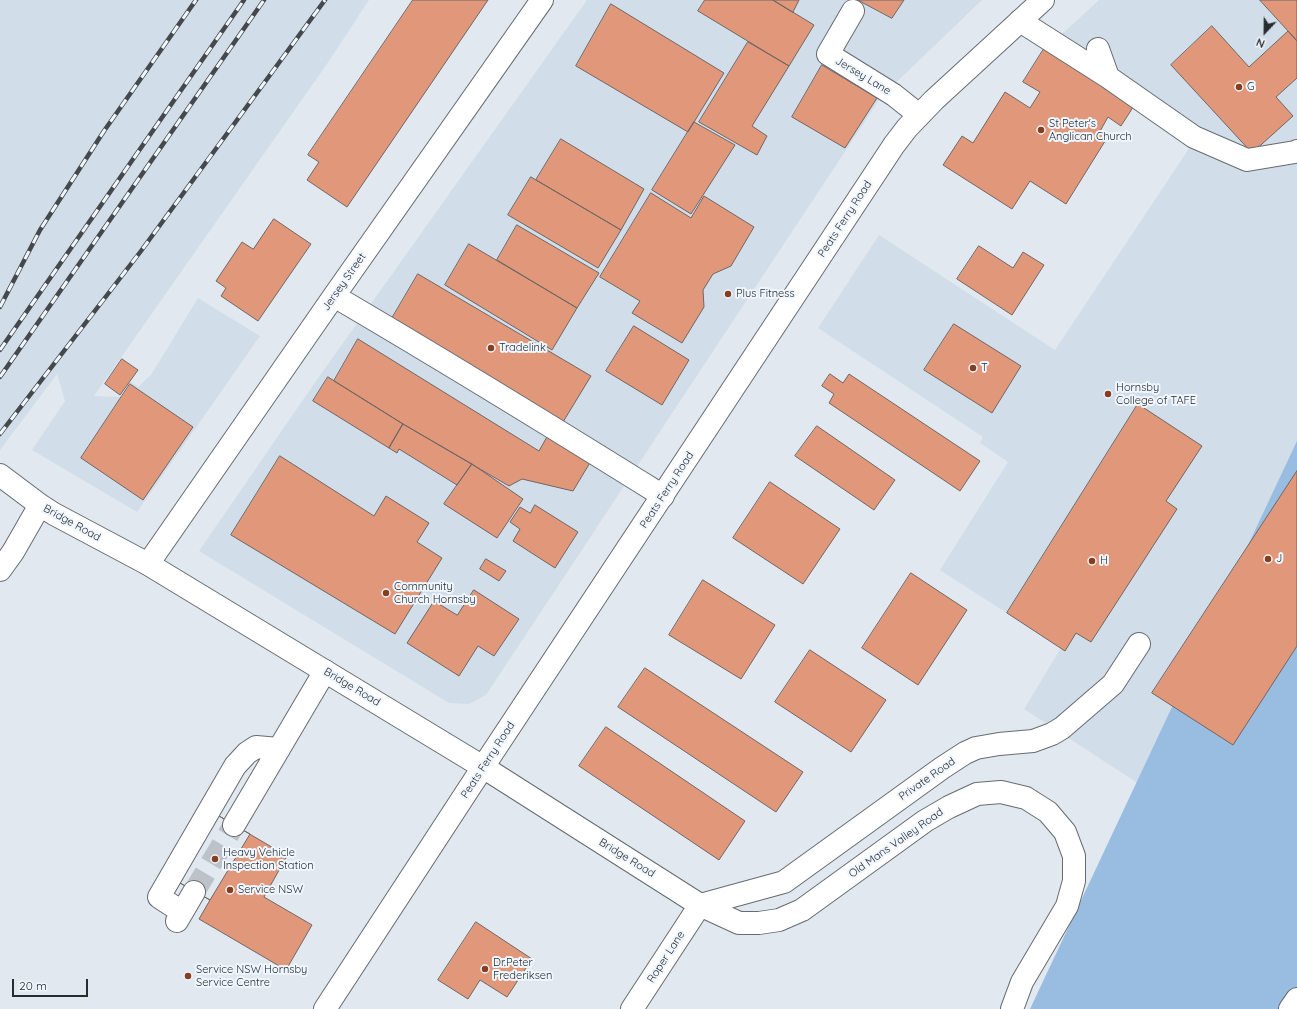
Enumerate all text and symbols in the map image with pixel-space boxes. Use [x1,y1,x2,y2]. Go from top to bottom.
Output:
north arrow [1245,12,1285,52]
text: N [1254,35,1267,51]
street label: Jersey Lane [833,54,893,98]
place label: G [1247,80,1255,94]
marker: G [1234,82,1244,92]
place label: St Peter's Anglican Church [1049,117,1132,143]
marker: St Peter's Anglican Church [1036,125,1046,135]
street label: Peats Ferry Road [815,178,875,260]
street label: Jersey Street [319,251,369,313]
place label: Plus Fitness [736,287,795,301]
marker: Plus Fitness [723,289,733,299]
place label: Tradelink [499,341,546,355]
marker: Tradelink [486,343,496,353]
place label: T [981,361,988,375]
marker: T [968,363,978,373]
place label: Hornsby College of TAFE [1116,381,1196,407]
marker: Hornsby College of TAFE [1103,389,1113,399]
street label: Peats Ferry Road [637,449,697,531]
street label: Bridge Road [41,502,103,544]
place label: J [1276,552,1282,566]
place label: H [1100,554,1108,568]
marker: J [1263,554,1273,564]
marker: H [1087,556,1097,566]
place label: Community Church Hornsby [394,580,476,606]
marker: Community Church Hornsby [381,588,391,598]
street label: Bridge Road [321,665,383,709]
street label: Peats Ferry Road [458,719,518,801]
street label: Private Road [896,755,958,803]
street label: Old Mans Valley Road [846,805,946,881]
street label: Bridge Road [597,836,657,880]
place label: Heavy Vehicle Inspection Station [223,846,314,872]
marker: Heavy Vehicle Inspection Station [210,854,220,864]
place label: Service NSW [238,883,303,897]
marker: Service NSW [225,885,235,895]
street label: Roper Lane [644,929,688,985]
place label: Dr.Peter Frederiksen [493,956,552,982]
place label: Service NSW Hornsby Service Centre [196,963,307,989]
marker: Dr.Peter Frederiksen [480,964,490,974]
scale bar [14,971,90,997]
marker: Service NSW Hornsby Service Centre [183,971,193,981]
text: 20 m [19,978,47,993]

